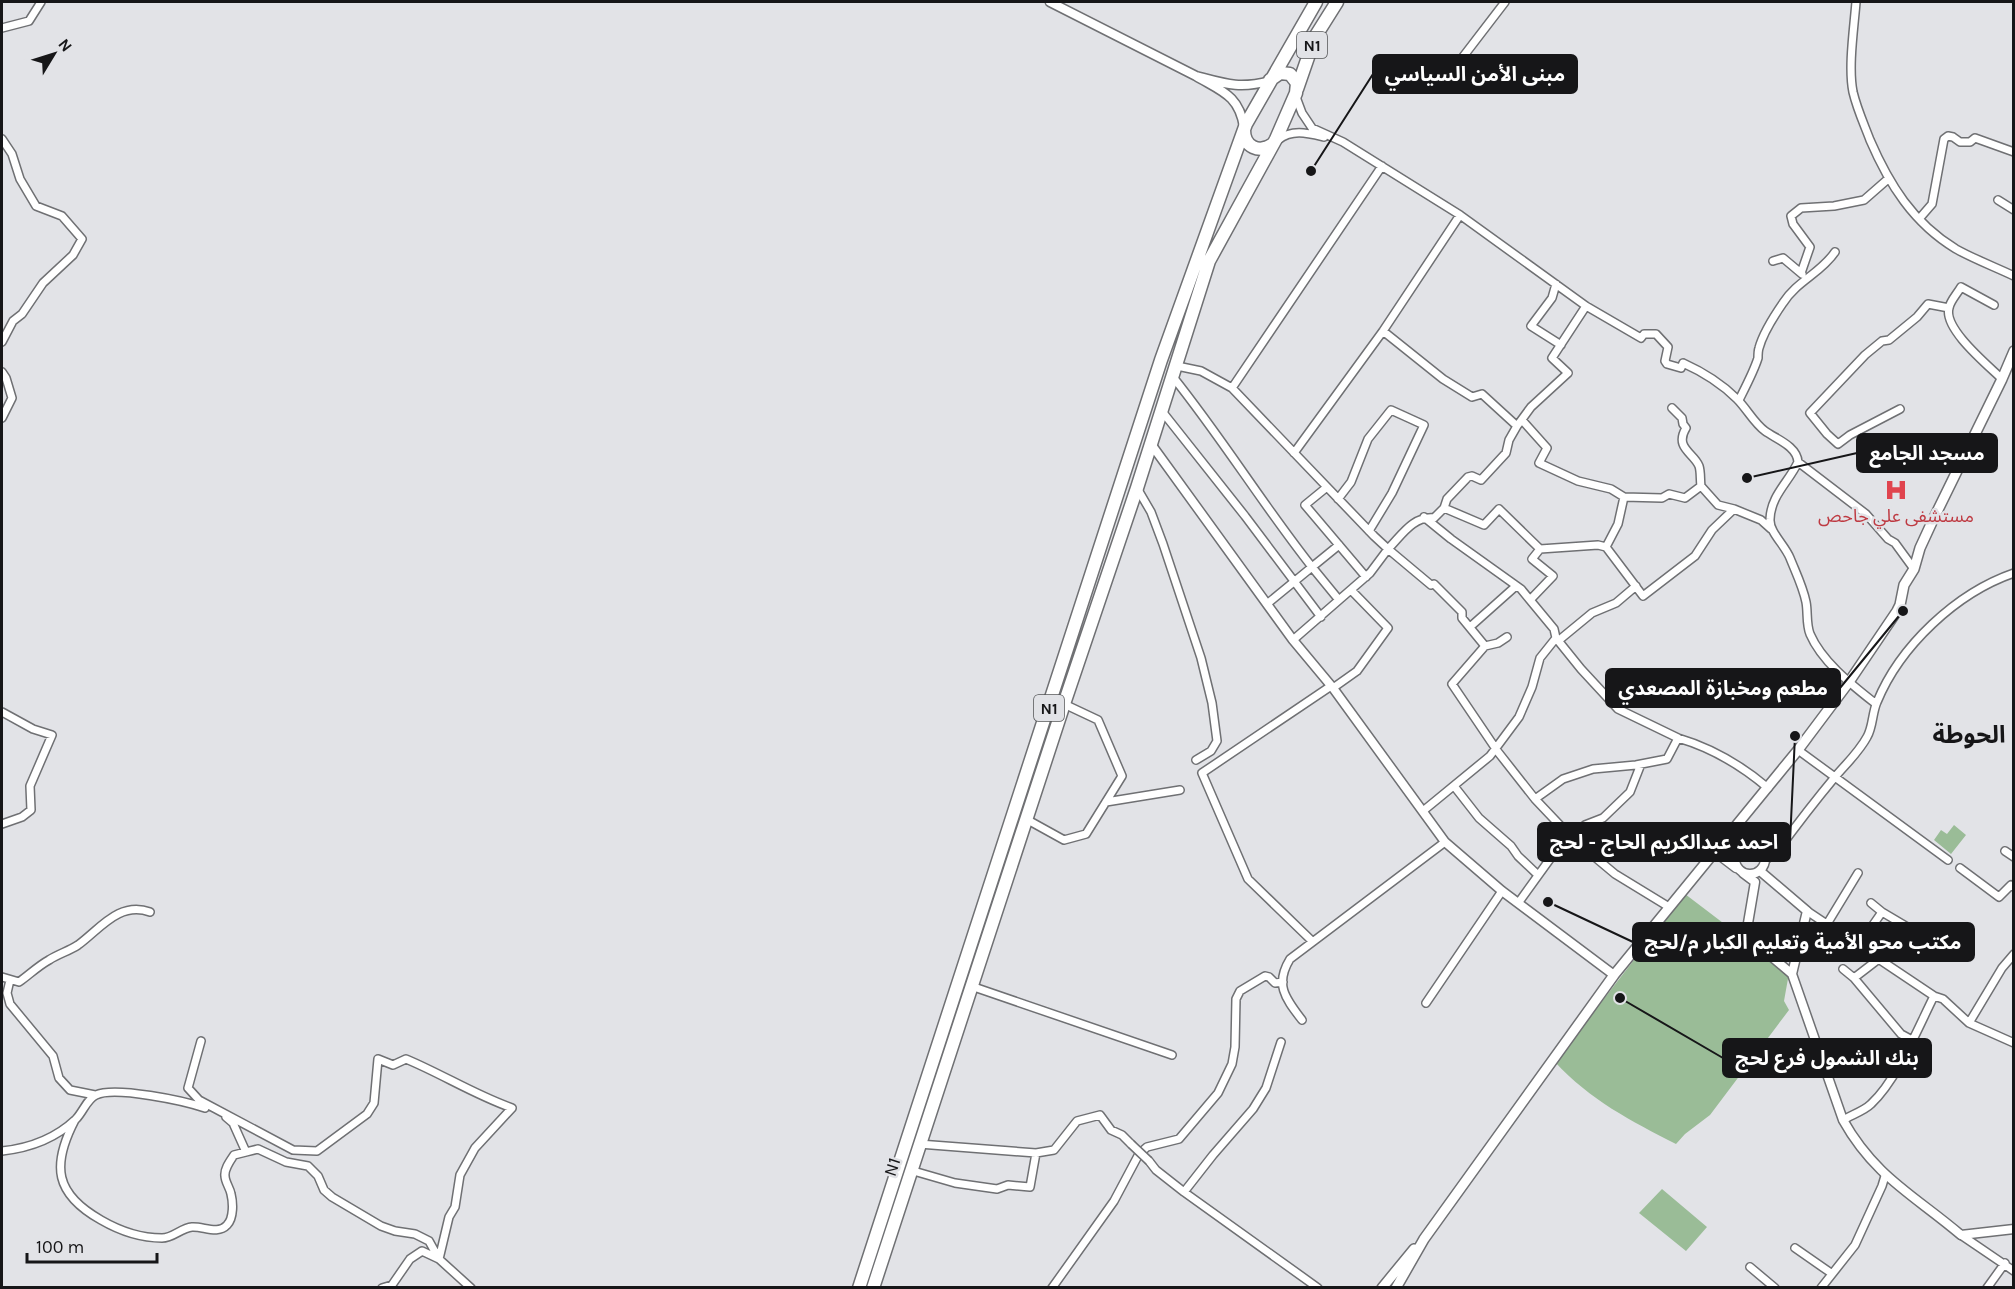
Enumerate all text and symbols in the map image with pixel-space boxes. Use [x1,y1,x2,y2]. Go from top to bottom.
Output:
north arrow [24,24,84,84]
road number: N1 [1297,32,1327,58]
text: N [54,35,76,55]
callout: مبنى الأمن السياسي [1373,55,1577,93]
text: مبنى الأمن السياسي [1385,63,1565,91]
callout: مسجد الجامع [1857,434,1997,472]
text: مسجد الجامع [1869,442,1985,468]
hospital icon: مستشفى علي جاحص [1883,477,1909,503]
place label: مستشفى علي جاحص [1818,505,1974,529]
callout: مطعم ومخبازة المصعدي [1606,669,1840,707]
text: مطعم ومخبازة المصعدي [1618,677,1828,705]
road number: N1 [1034,695,1064,721]
district label: الحوطة [1933,721,2005,749]
callout: احمد عبدالكريم الحاج - لحج [1538,823,1790,861]
text: احمد عبدالكريم الحاج - لحج [1550,831,1778,857]
callout: مكتب محو الأمية وتعليم الكبار م/لحج [1633,923,1974,961]
text: مكتب محو الأمية وتعليم الكبار م/لحج [1645,931,1961,957]
callout: بنك الشمول فرع لحج [1723,1039,1931,1077]
text: بنك الشمول فرع لحج [1735,1047,1919,1073]
street label: N1 [879,1155,905,1179]
scale bar [27,1226,158,1264]
text: 100 m [36,1236,84,1258]

